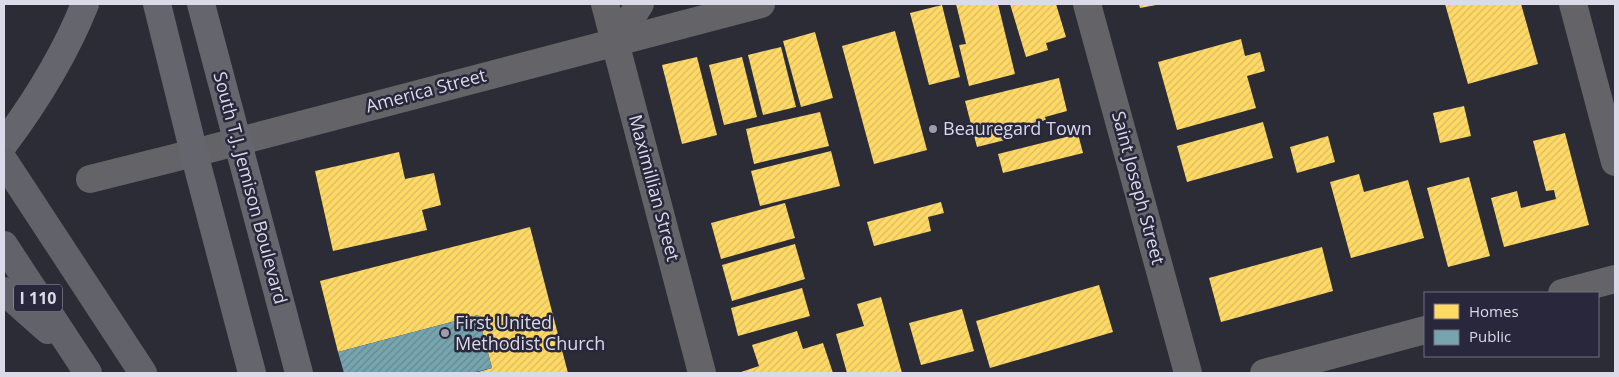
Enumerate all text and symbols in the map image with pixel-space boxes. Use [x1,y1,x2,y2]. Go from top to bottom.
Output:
street label: America Street [363,62,489,118]
street label: South T.J. Jemison Boulevard [208,69,294,307]
street label: Saint Joseph Street [1107,108,1171,267]
street label: Maximillian Street [624,112,686,264]
place label: Beauregard Town [943,116,1092,140]
marker: Beauregard Town [927,123,939,135]
road number: I 110 [14,284,62,312]
legend [1424,292,1599,357]
text: Homes [1469,301,1519,321]
place label: First United Methodist Church [455,310,605,355]
text: Public [1469,326,1511,346]
marker: First United Methodist Church [439,327,451,339]

